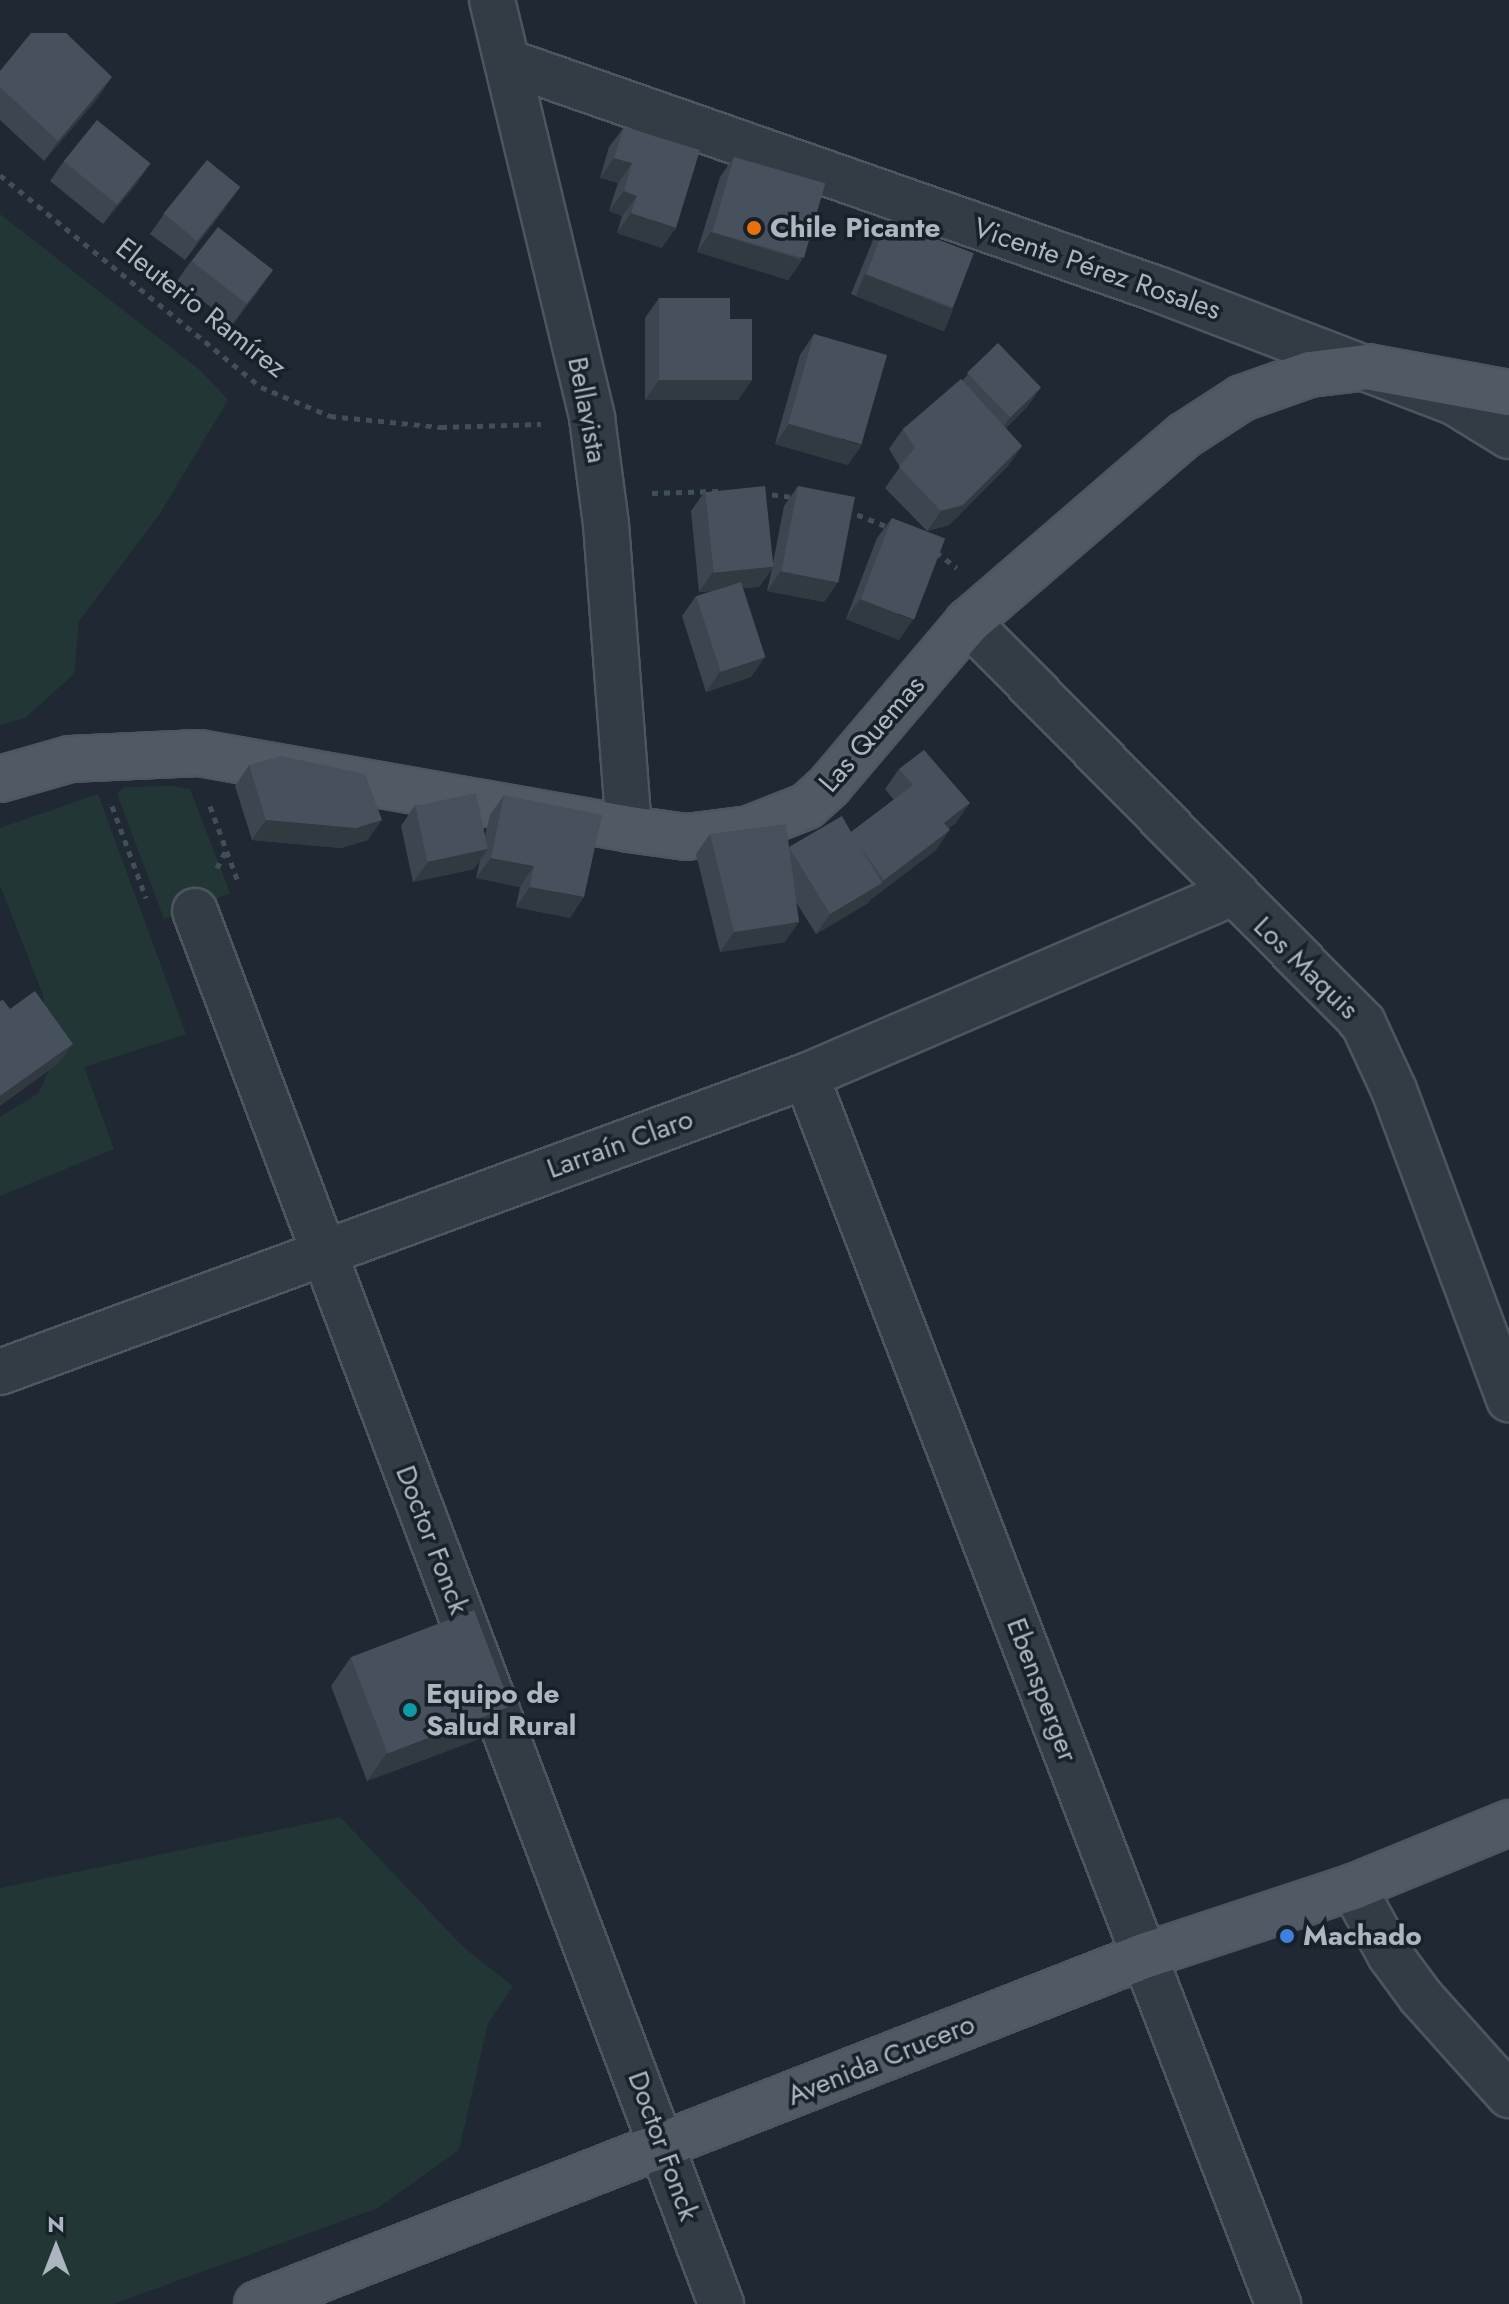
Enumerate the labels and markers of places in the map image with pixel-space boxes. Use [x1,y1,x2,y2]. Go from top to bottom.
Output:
place label: Chile Picante [770,211,940,245]
marker: Chile Picante [745,219,763,237]
place label: Equipo de Salud Rural [426,1677,576,1743]
marker: Equipo de Salud Rural [401,1701,419,1719]
place label: Machado [1303,1919,1422,1953]
marker: Machado [1278,1927,1296,1945]

